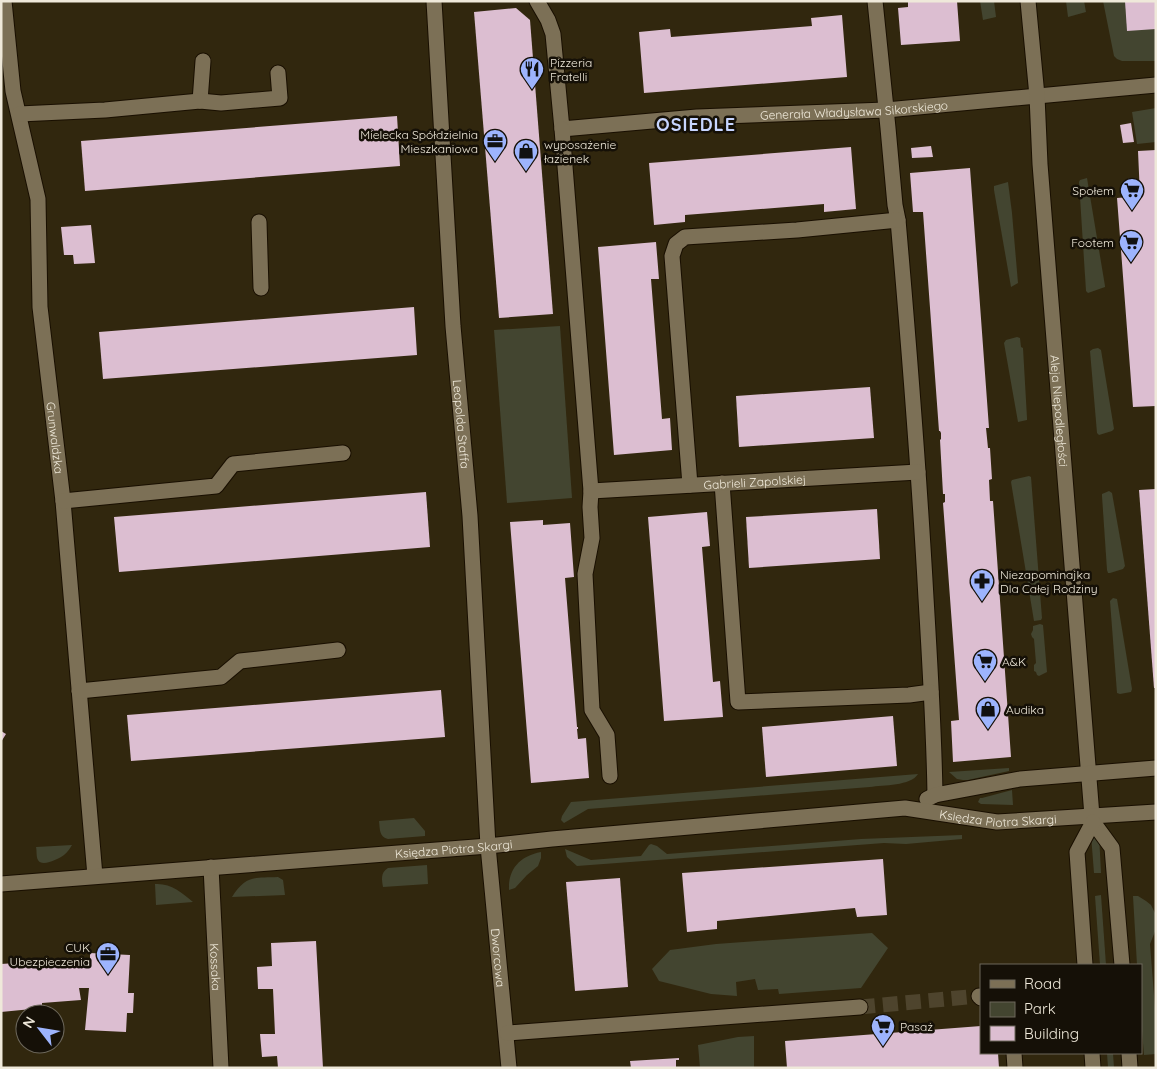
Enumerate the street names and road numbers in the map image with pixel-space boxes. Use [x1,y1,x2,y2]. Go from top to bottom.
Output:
street label: Generała Władysława Sikorskiego [760,97,949,122]
street label: Aleja Niepodległości [1048,354,1072,467]
street label: Leopolda Staffa [450,379,473,469]
street label: Grunwaldzka [44,401,67,475]
street label: Gabrieli Zapolskiej [703,471,806,492]
street label: Księdza Piotra Skargi [938,806,1057,830]
street label: Księdza Piotra Skargi [394,836,513,861]
street label: Dworcowa [488,928,509,988]
street label: Kossaka [207,943,225,991]

